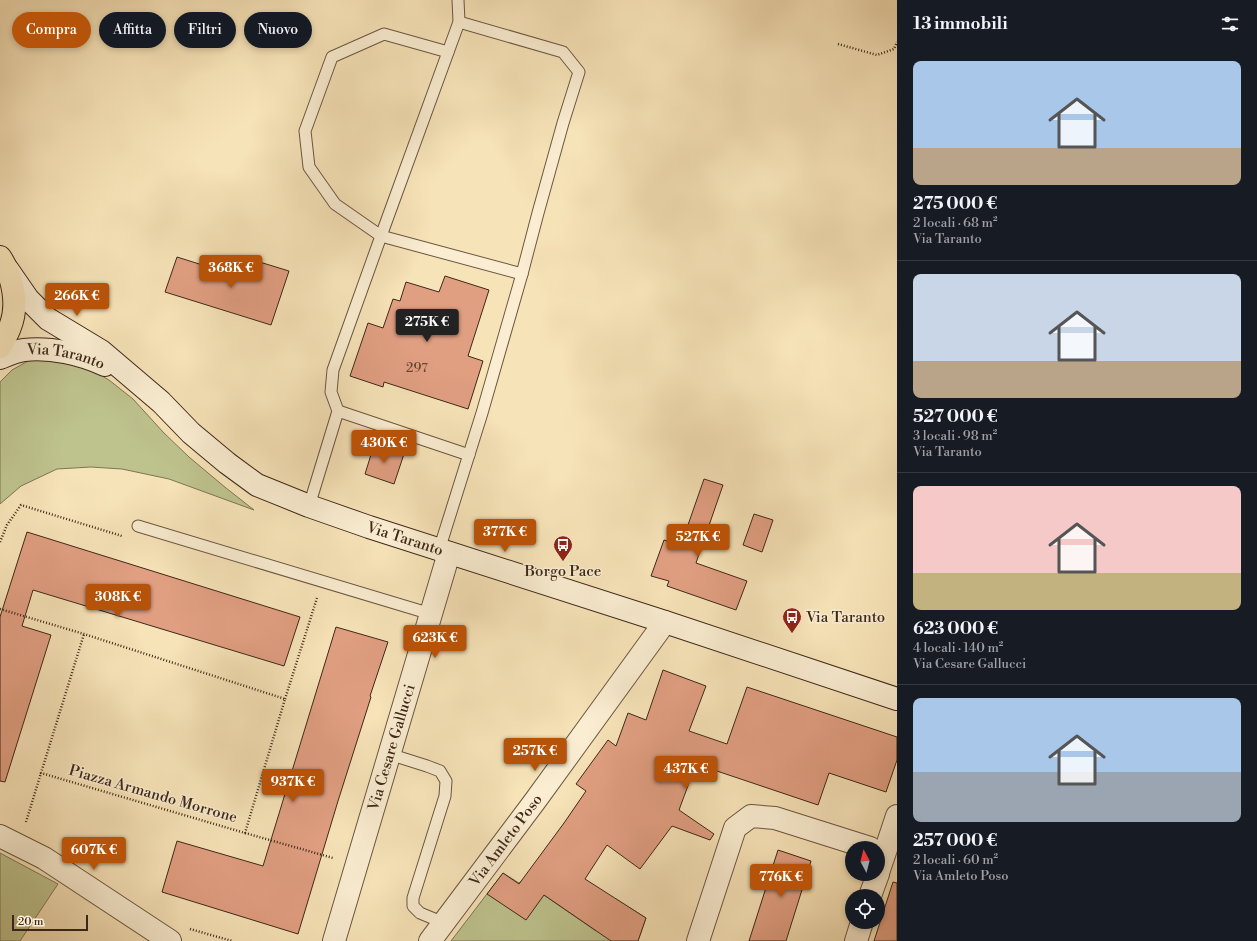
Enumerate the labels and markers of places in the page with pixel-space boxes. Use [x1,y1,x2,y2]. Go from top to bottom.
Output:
pin: 368K € [198,255,264,289]
pin: 266K € [44,283,110,317]
pin: 275K € [394,309,460,343]
pin: 430K € [351,430,417,464]
pin: 377K € [472,519,538,553]
pin: 527K € [665,524,731,558]
bus stop icon: Borgo Pace [552,534,574,562]
place label: Borgo Pace [524,562,601,581]
pin: 308K € [85,584,151,618]
bus stop icon: Via Taranto [781,606,803,634]
place label: Via Taranto [805,608,885,627]
pin: 623K € [402,625,468,659]
pin: 257K € [502,738,568,772]
pin: 437K € [653,756,719,790]
pin: 937K € [260,769,326,803]
pin: 607K € [61,837,127,871]
pin: 776K € [748,864,814,898]

